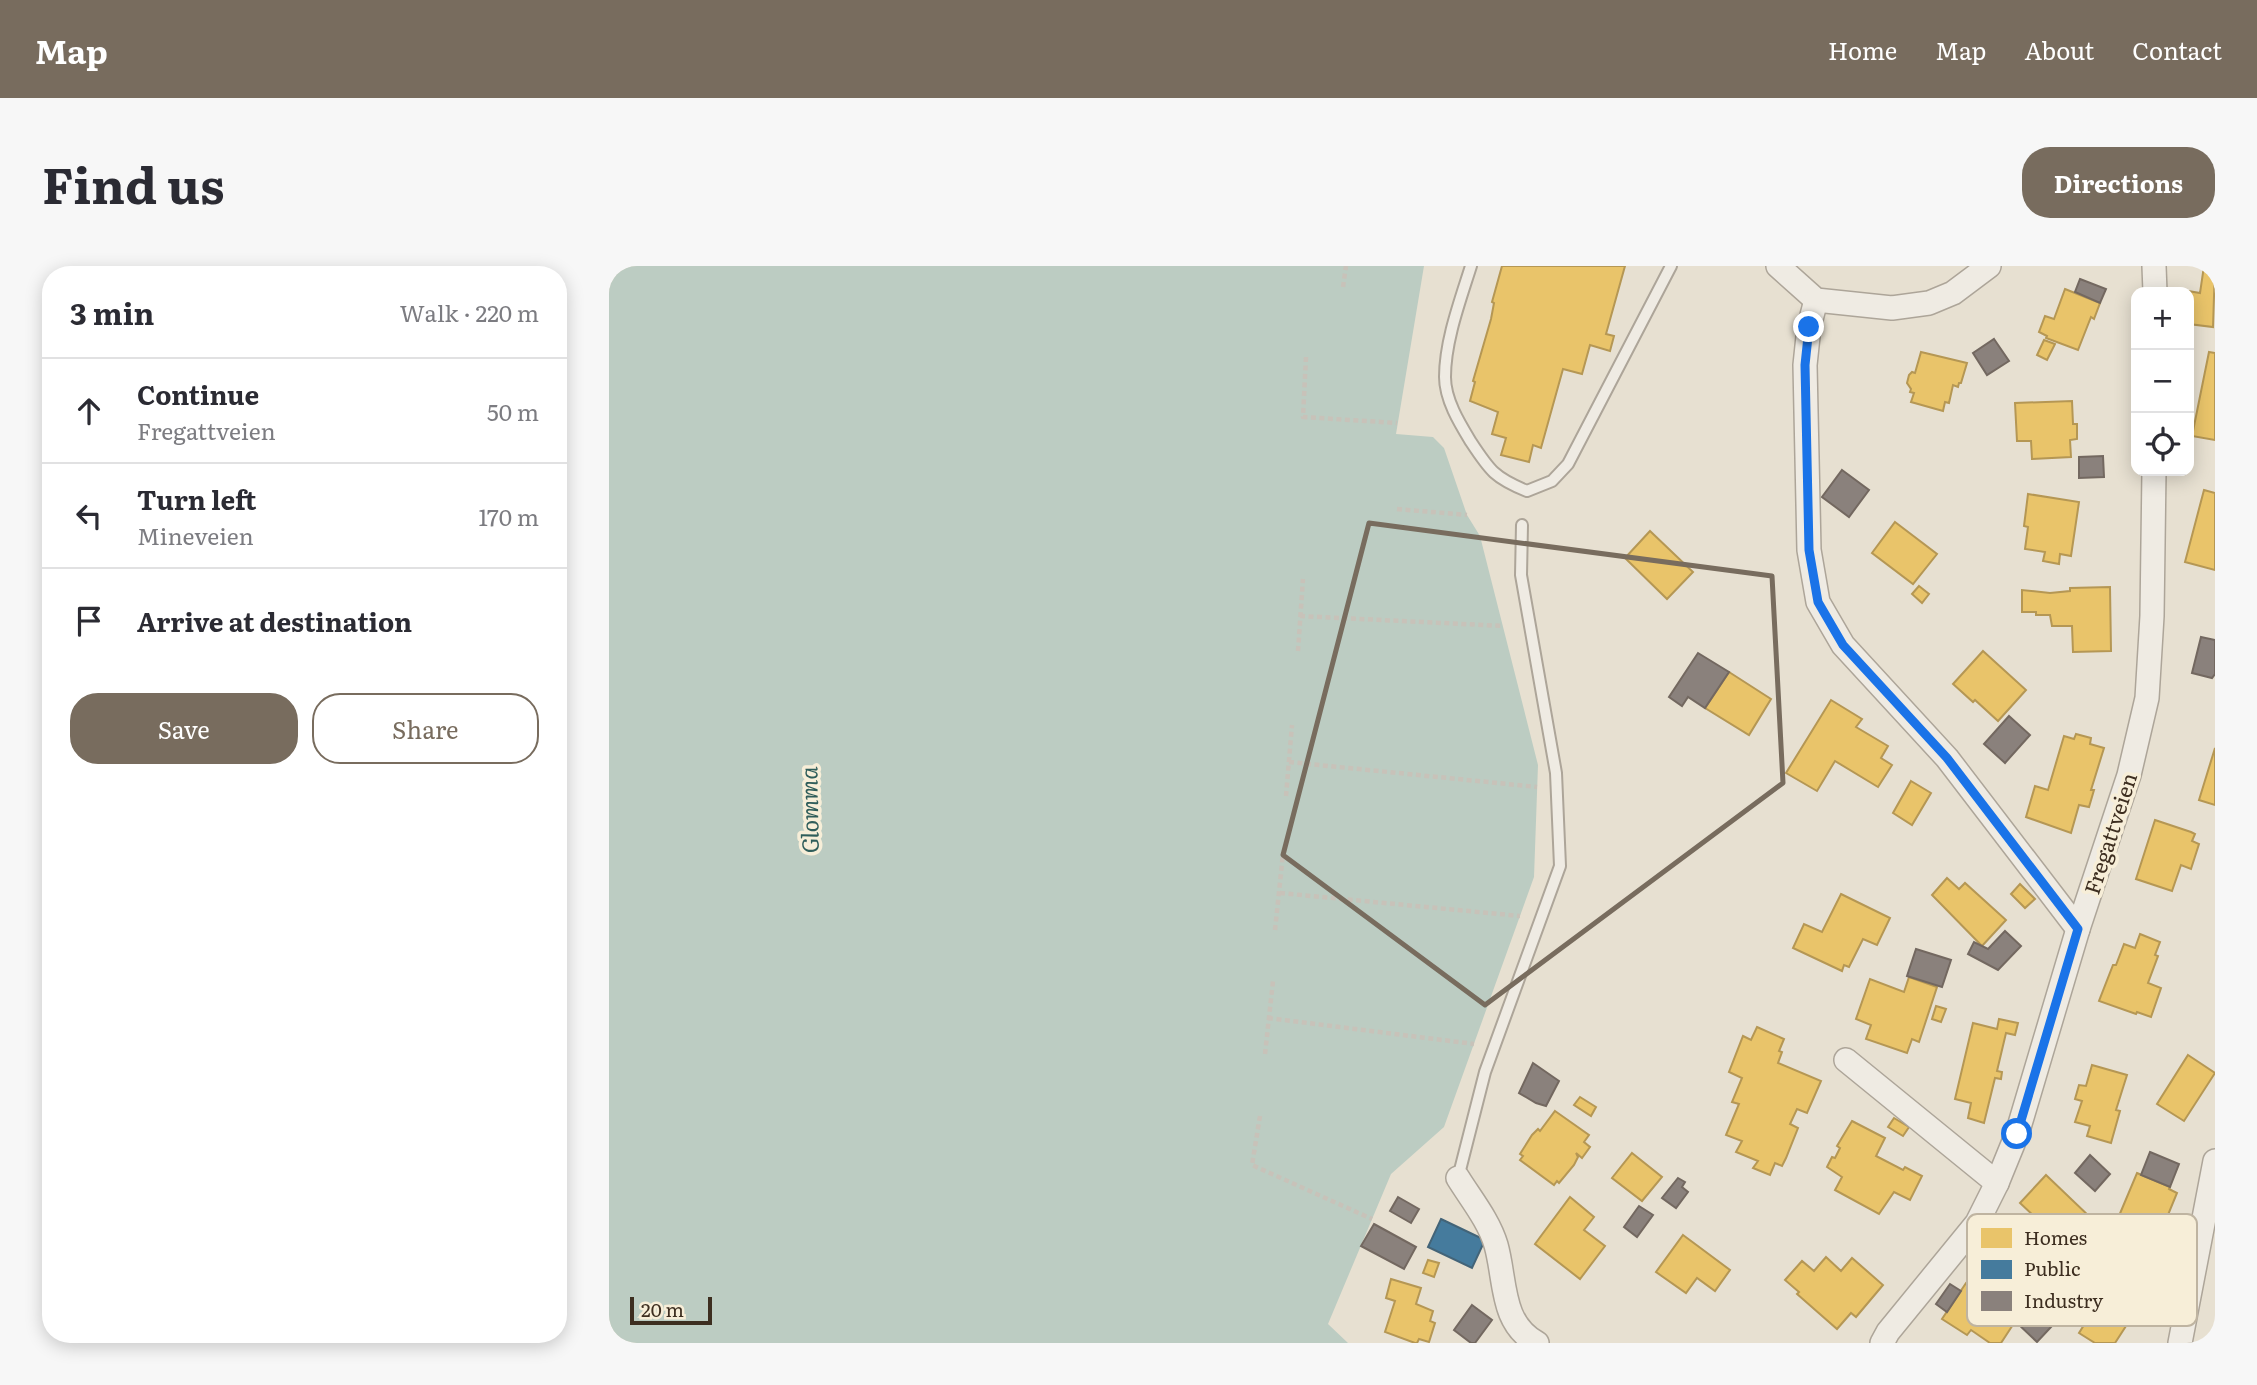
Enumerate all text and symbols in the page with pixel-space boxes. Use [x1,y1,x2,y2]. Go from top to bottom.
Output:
text: Map [35,25,108,74]
text: Home [1828,32,1897,67]
text: Map [1935,32,1986,67]
text: About [2024,32,2094,67]
text: Contact [2132,32,2222,67]
text: Find us [42,146,225,219]
button: Directions [2022,147,2215,218]
map controls [2131,287,2194,476]
button: + [2131,287,2194,350]
text: 3 min [70,290,154,334]
text: Walk · 220 m [400,295,539,329]
route end [1793,311,1824,342]
button: − [2131,350,2194,413]
text: Continue [137,374,259,413]
icon: ahead [70,392,108,430]
text: 50 m [487,394,539,428]
text: Fregattveien [137,413,276,447]
button: locate [2131,413,2194,476]
text: Turn left [137,479,256,518]
icon: left [70,497,108,535]
text: 170 m [478,499,539,533]
text: Mineveien [137,518,254,552]
text: Arrive at destination [137,601,412,640]
icon: arrive [70,602,108,640]
button: Save [70,693,298,764]
button: Share [312,693,539,764]
water label: Glomma [790,766,826,854]
street label: Fregattveien [2075,768,2143,898]
route start [2001,1118,2032,1149]
legend [1967,1214,2197,1326]
text: Homes [2024,1223,2088,1251]
text: Public [2024,1254,2081,1282]
text: Industry [2024,1286,2103,1314]
scale bar [630,1294,712,1326]
text: 20 m [641,1295,684,1323]

